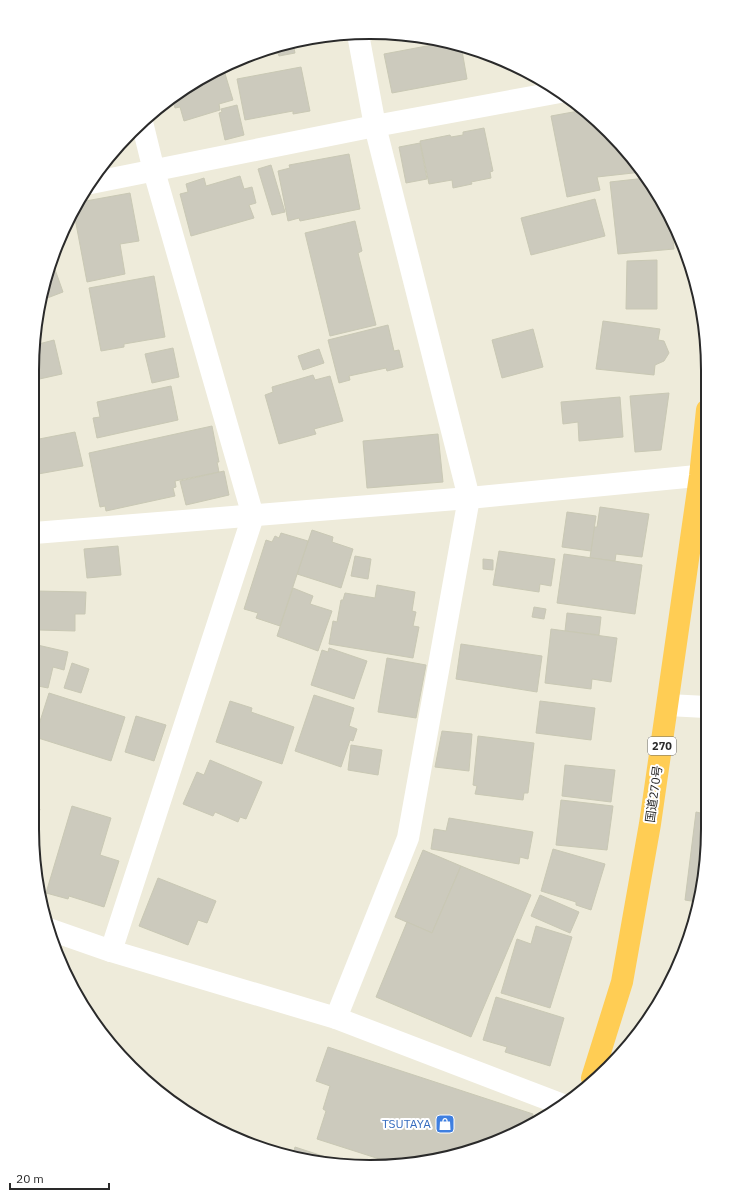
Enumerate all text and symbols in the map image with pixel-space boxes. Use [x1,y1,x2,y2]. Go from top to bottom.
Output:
road number: 270 [648,737,676,755]
street label: 国道270号 [642,764,665,823]
shop icon: TSUTAYA [434,1113,456,1135]
place label: TSUTAYA [382,1116,431,1131]
scale bar [10,1165,109,1191]
text: 20 m [16,1171,44,1186]

